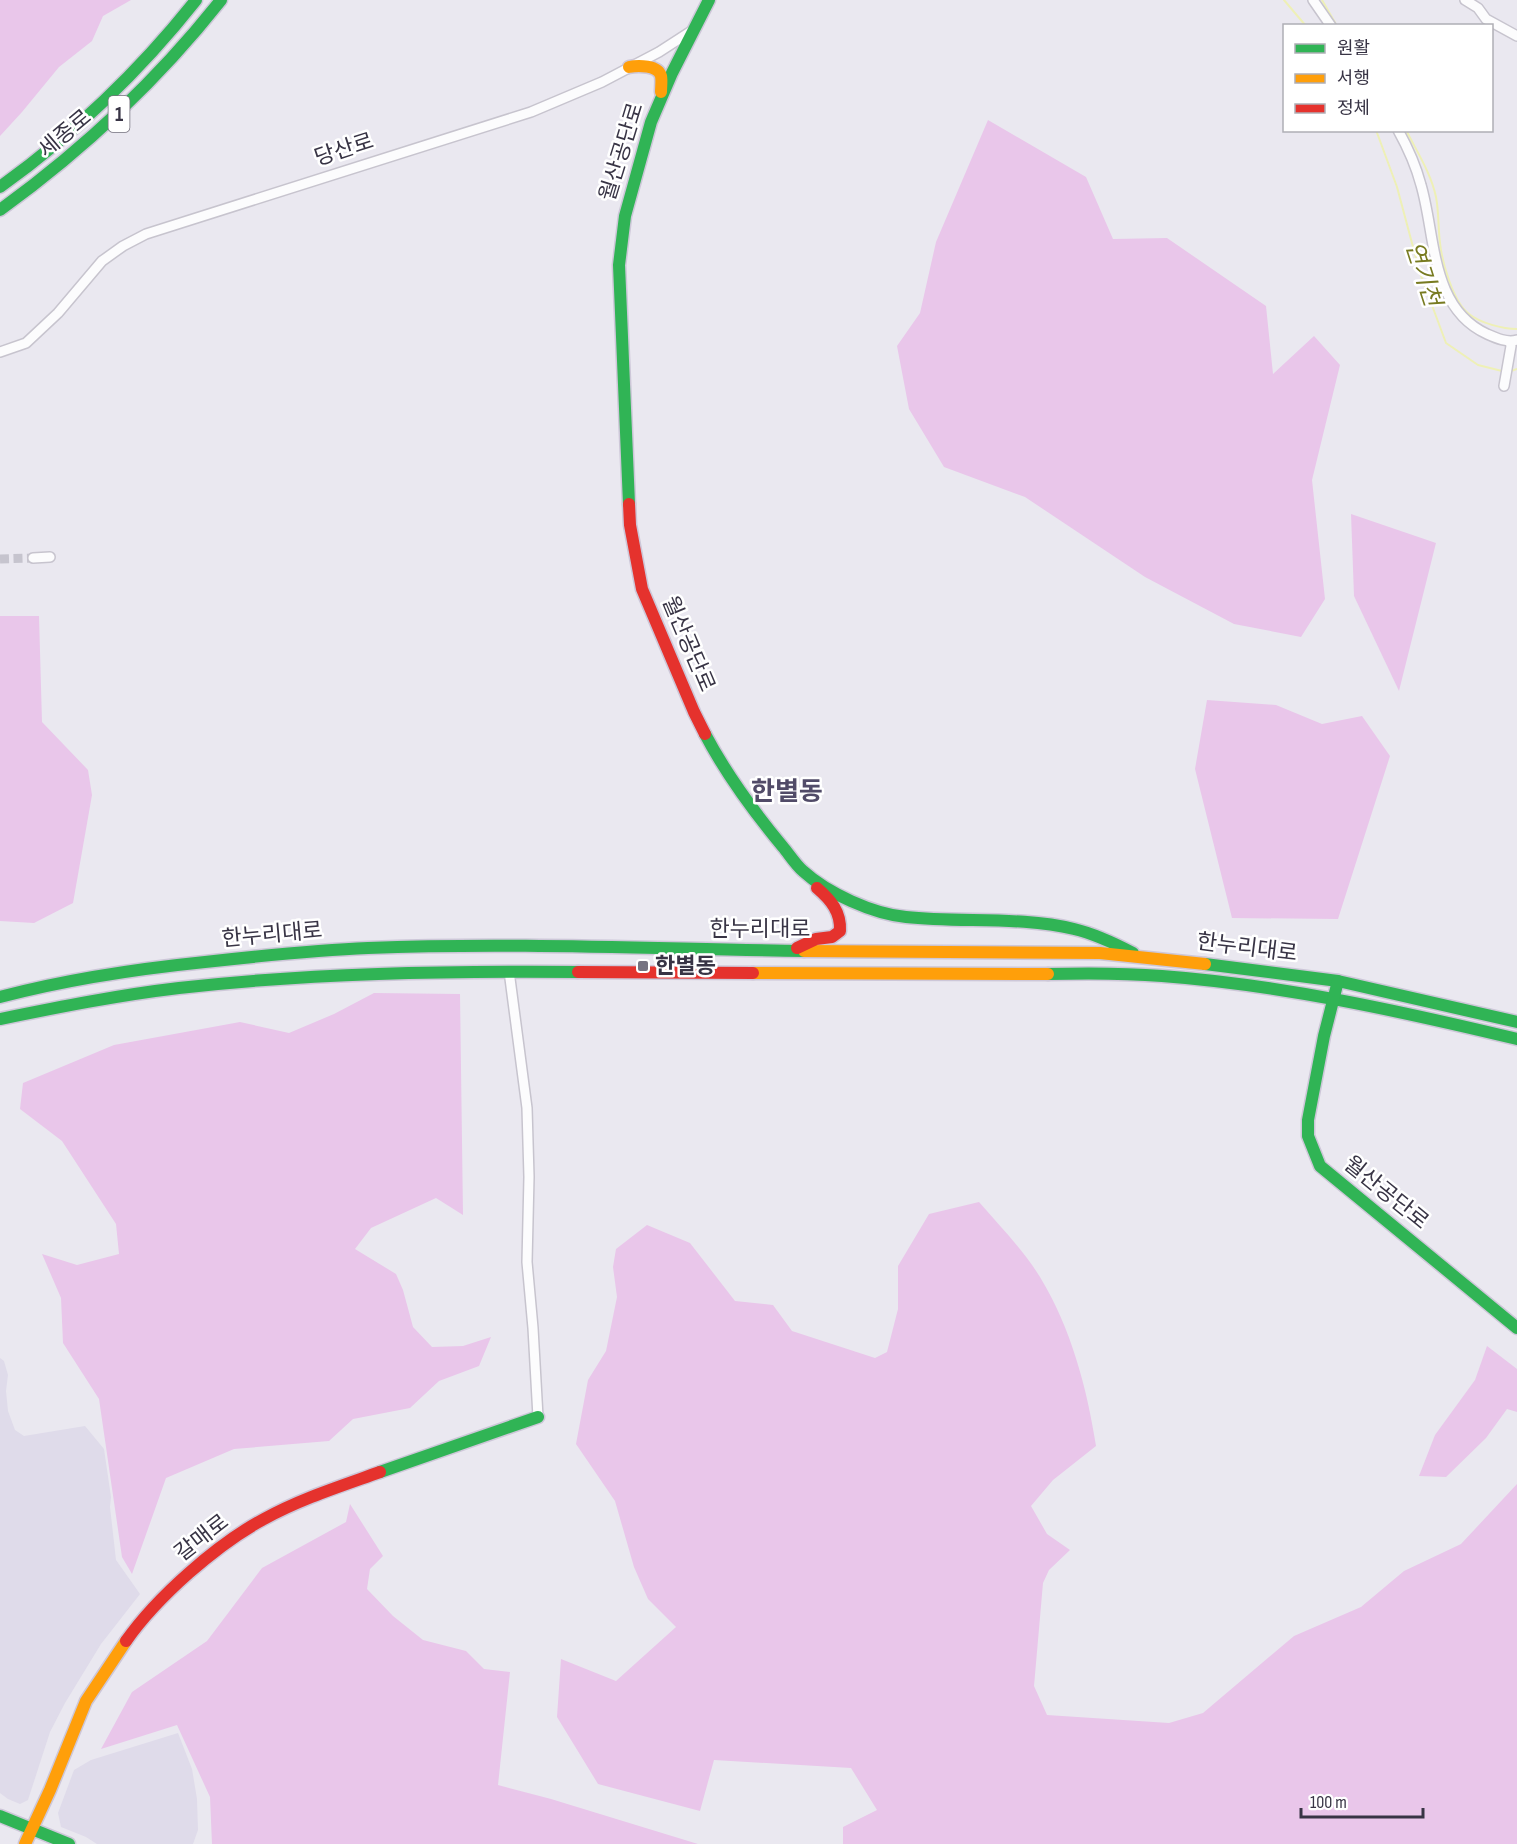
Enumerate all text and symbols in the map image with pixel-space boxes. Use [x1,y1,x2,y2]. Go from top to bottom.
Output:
legend [1283,24,1493,132]
text: 원활 [1337,38,1370,59]
text: 서행 [1337,68,1370,89]
road number: 1 [108,96,130,132]
text: 정체 [1337,98,1370,119]
street label: 월산공단로 [594,100,650,204]
street label: 세종로 [33,104,97,164]
street label: 당산로 [311,128,377,172]
water label: 연기천 [1399,238,1448,313]
street label: 월산공단로 [656,592,720,696]
district label: 한별동 [751,777,823,808]
street label: 한누리대로 [709,916,811,943]
street label: 한누리대로 [220,917,324,953]
street label: 한누리대로 [1195,928,1299,968]
place label: 한별동 [655,953,716,980]
marker: 한별동 [636,959,650,973]
street label: 월산공단로 [1338,1151,1434,1235]
street label: 갈매로 [170,1509,234,1567]
scale bar [1301,1781,1422,1819]
text: 100 m [1310,1792,1347,1813]

